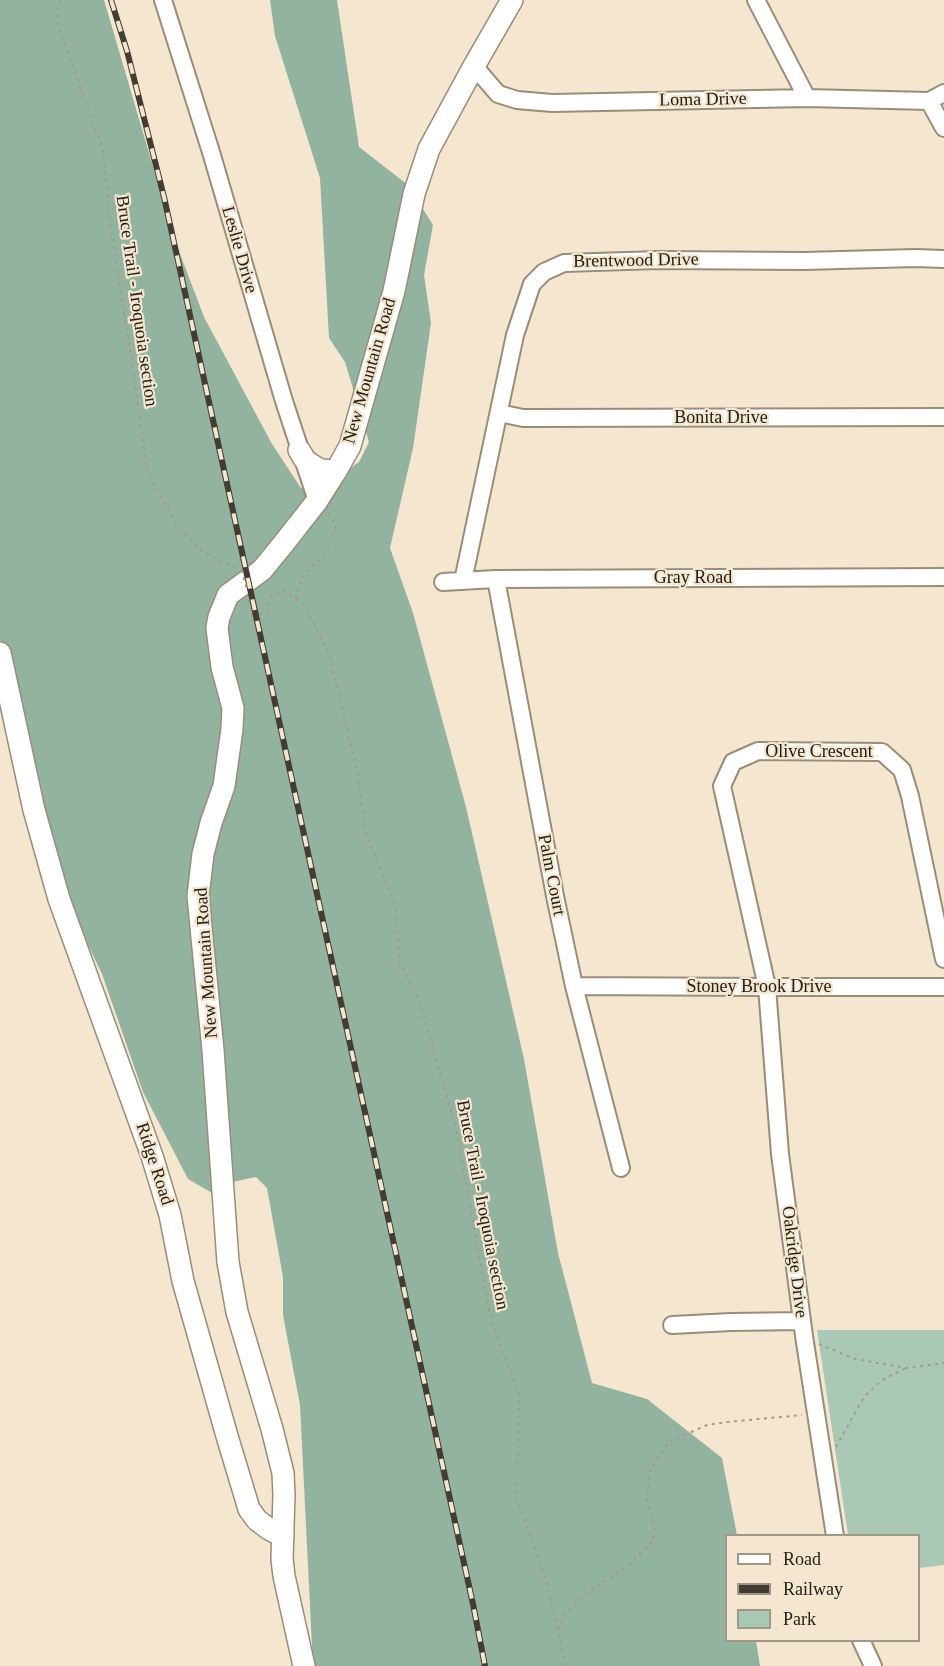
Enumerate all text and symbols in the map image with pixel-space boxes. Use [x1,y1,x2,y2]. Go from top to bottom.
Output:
street label: Loma Drive [659,88,747,112]
street label: Bruce Trail - Iroquoia section [110,194,162,408]
street label: Leslie Drive [216,204,262,296]
street label: Brentwood Drive [573,249,699,273]
street label: New Mountain Road [339,295,401,447]
street label: Bonita Drive [674,407,768,429]
street label: Gray Road [654,567,732,589]
street label: Olive Crescent [765,741,873,763]
street label: Palm Court [533,832,569,918]
street label: New Mountain Road [191,887,223,1039]
street label: Stoney Brook Drive [687,976,831,998]
street label: Bruce Trail - Iroquoia section [451,1098,513,1312]
street label: Ridge Road [131,1120,177,1208]
street label: Oakridge Drive [776,1205,812,1319]
legend [725,1534,920,1642]
text: Road [783,1549,821,1569]
text: Railway [783,1579,843,1599]
text: Park [783,1609,816,1629]

